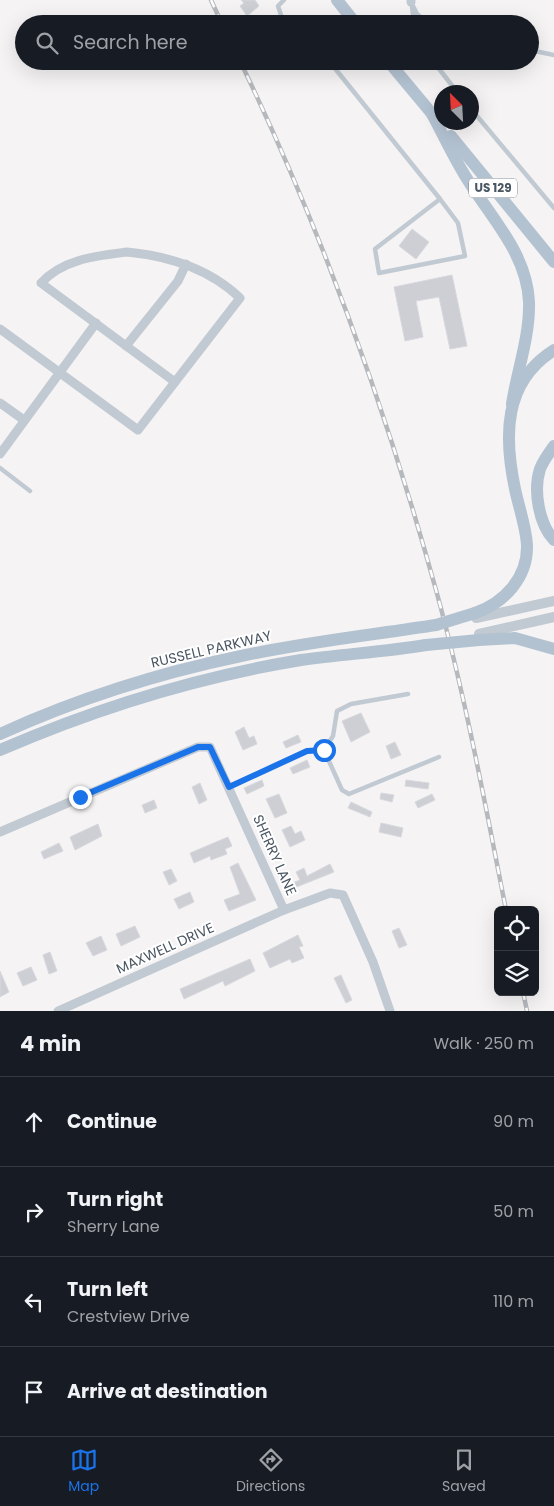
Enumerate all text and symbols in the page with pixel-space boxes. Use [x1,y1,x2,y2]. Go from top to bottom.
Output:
search box [15,15,539,70]
icon: search [33,29,61,57]
text: Search here [73,29,187,56]
north arrow [434,85,479,130]
road number: US 129 [469,178,517,198]
street label: RUSSELL PARKWAY [149,625,273,673]
route start [313,739,336,762]
route end [69,786,92,809]
street label: SHERRY LANE [248,811,302,899]
map controls [494,906,539,996]
button: locate [494,906,539,951]
street label: MAXWELL DRIVE [113,917,217,979]
button: layers [494,951,539,996]
text: 4 min [20,1029,81,1058]
text: Walk · 250 m [433,1032,534,1055]
icon: ahead [20,1108,48,1136]
text: Continue [67,1108,157,1135]
text: 90 m [493,1110,534,1133]
text: Turn right [67,1186,163,1213]
icon: right [20,1198,48,1226]
text: 50 m [493,1200,534,1223]
text: Sherry Lane [67,1215,160,1238]
text: Turn left [67,1276,148,1303]
icon: left [20,1288,48,1316]
text: 110 m [493,1290,534,1313]
text: Crestview Drive [67,1305,190,1328]
icon: arrive [20,1378,48,1406]
text: Arrive at destination [67,1378,268,1405]
tab: Map [68,1446,99,1497]
tab: Directions [236,1446,305,1497]
tab: Saved [442,1446,486,1497]

